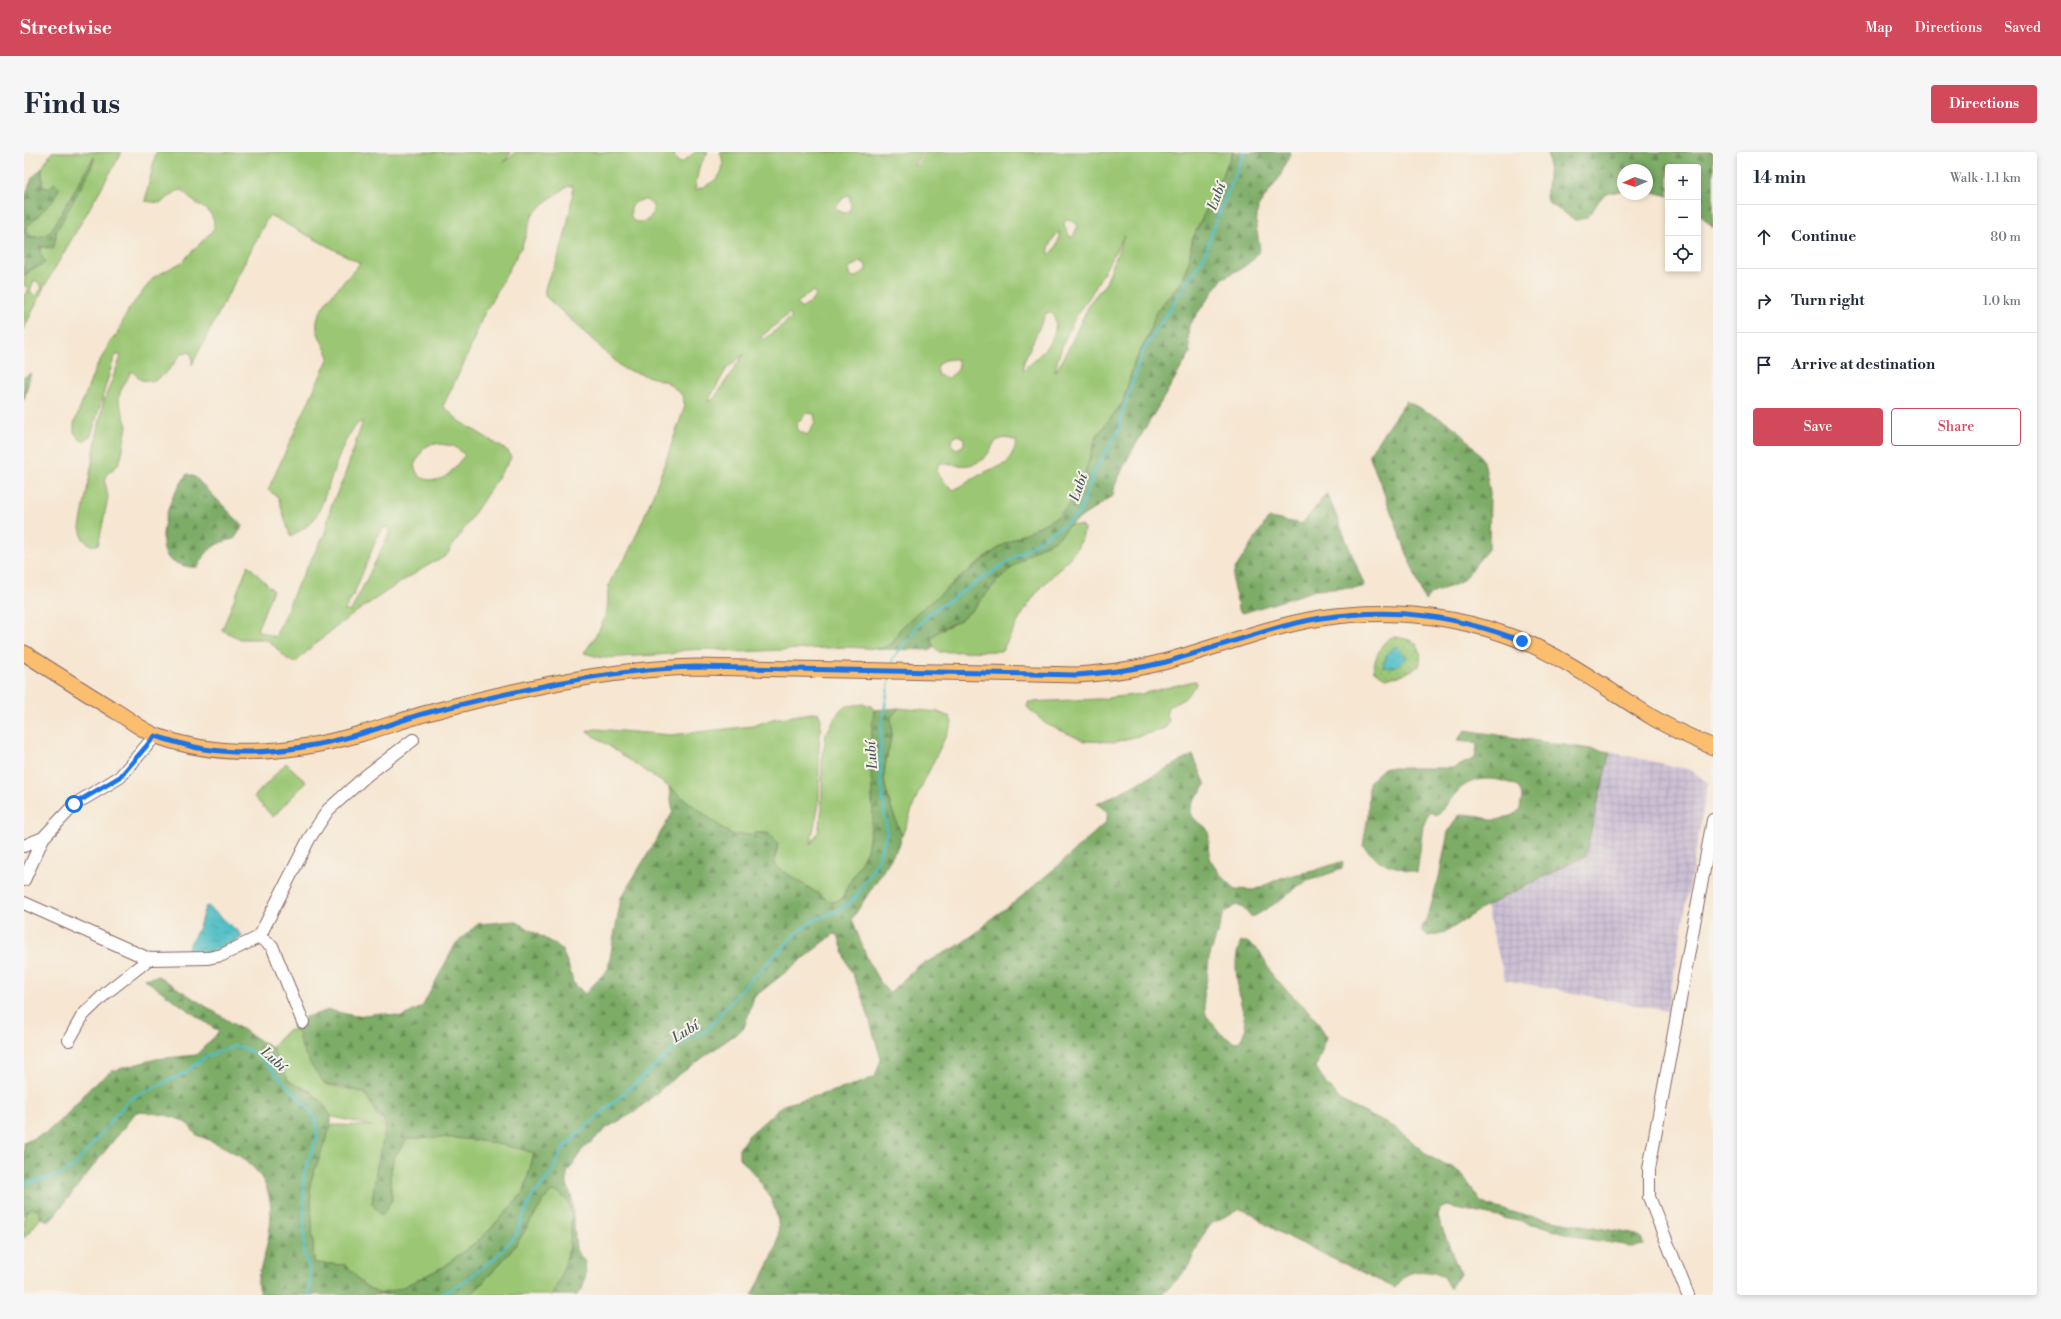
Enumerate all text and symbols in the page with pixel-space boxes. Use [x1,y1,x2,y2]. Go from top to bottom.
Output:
text: Streetwise [20,16,112,40]
text: Map [1865,19,1893,37]
text: Directions [1915,19,1982,37]
text: Saved [2004,19,2041,37]
button: Directions [1931,85,2037,123]
text: Find us [24,87,120,122]
north arrow [1617,164,1653,200]
map controls [1665,164,1701,272]
button: + [1665,164,1701,200]
text: 14 min [1753,167,1806,189]
text: Walk · 1.1 km [1950,170,2021,186]
water label: Lubí [1203,178,1231,214]
button: − [1665,200,1701,236]
icon: ahead [1753,226,1775,248]
text: Continue [1791,227,1856,246]
text: 80 m [1990,229,2021,245]
button: locate [1665,236,1701,272]
icon: right [1753,290,1775,312]
text: Turn right [1791,291,1865,310]
text: 1.0 km [1983,293,2021,309]
icon: arrive [1753,354,1775,376]
text: Arrive at destination [1791,355,1935,374]
button: Save [1753,408,1883,446]
button: Share [1891,408,2021,446]
water label: Lubí [1065,470,1093,505]
route end [1513,632,1531,650]
water label: Lubí [862,739,882,771]
route start [65,795,83,813]
water label: Lubí [668,1016,704,1047]
water label: Lubí [256,1043,291,1077]

